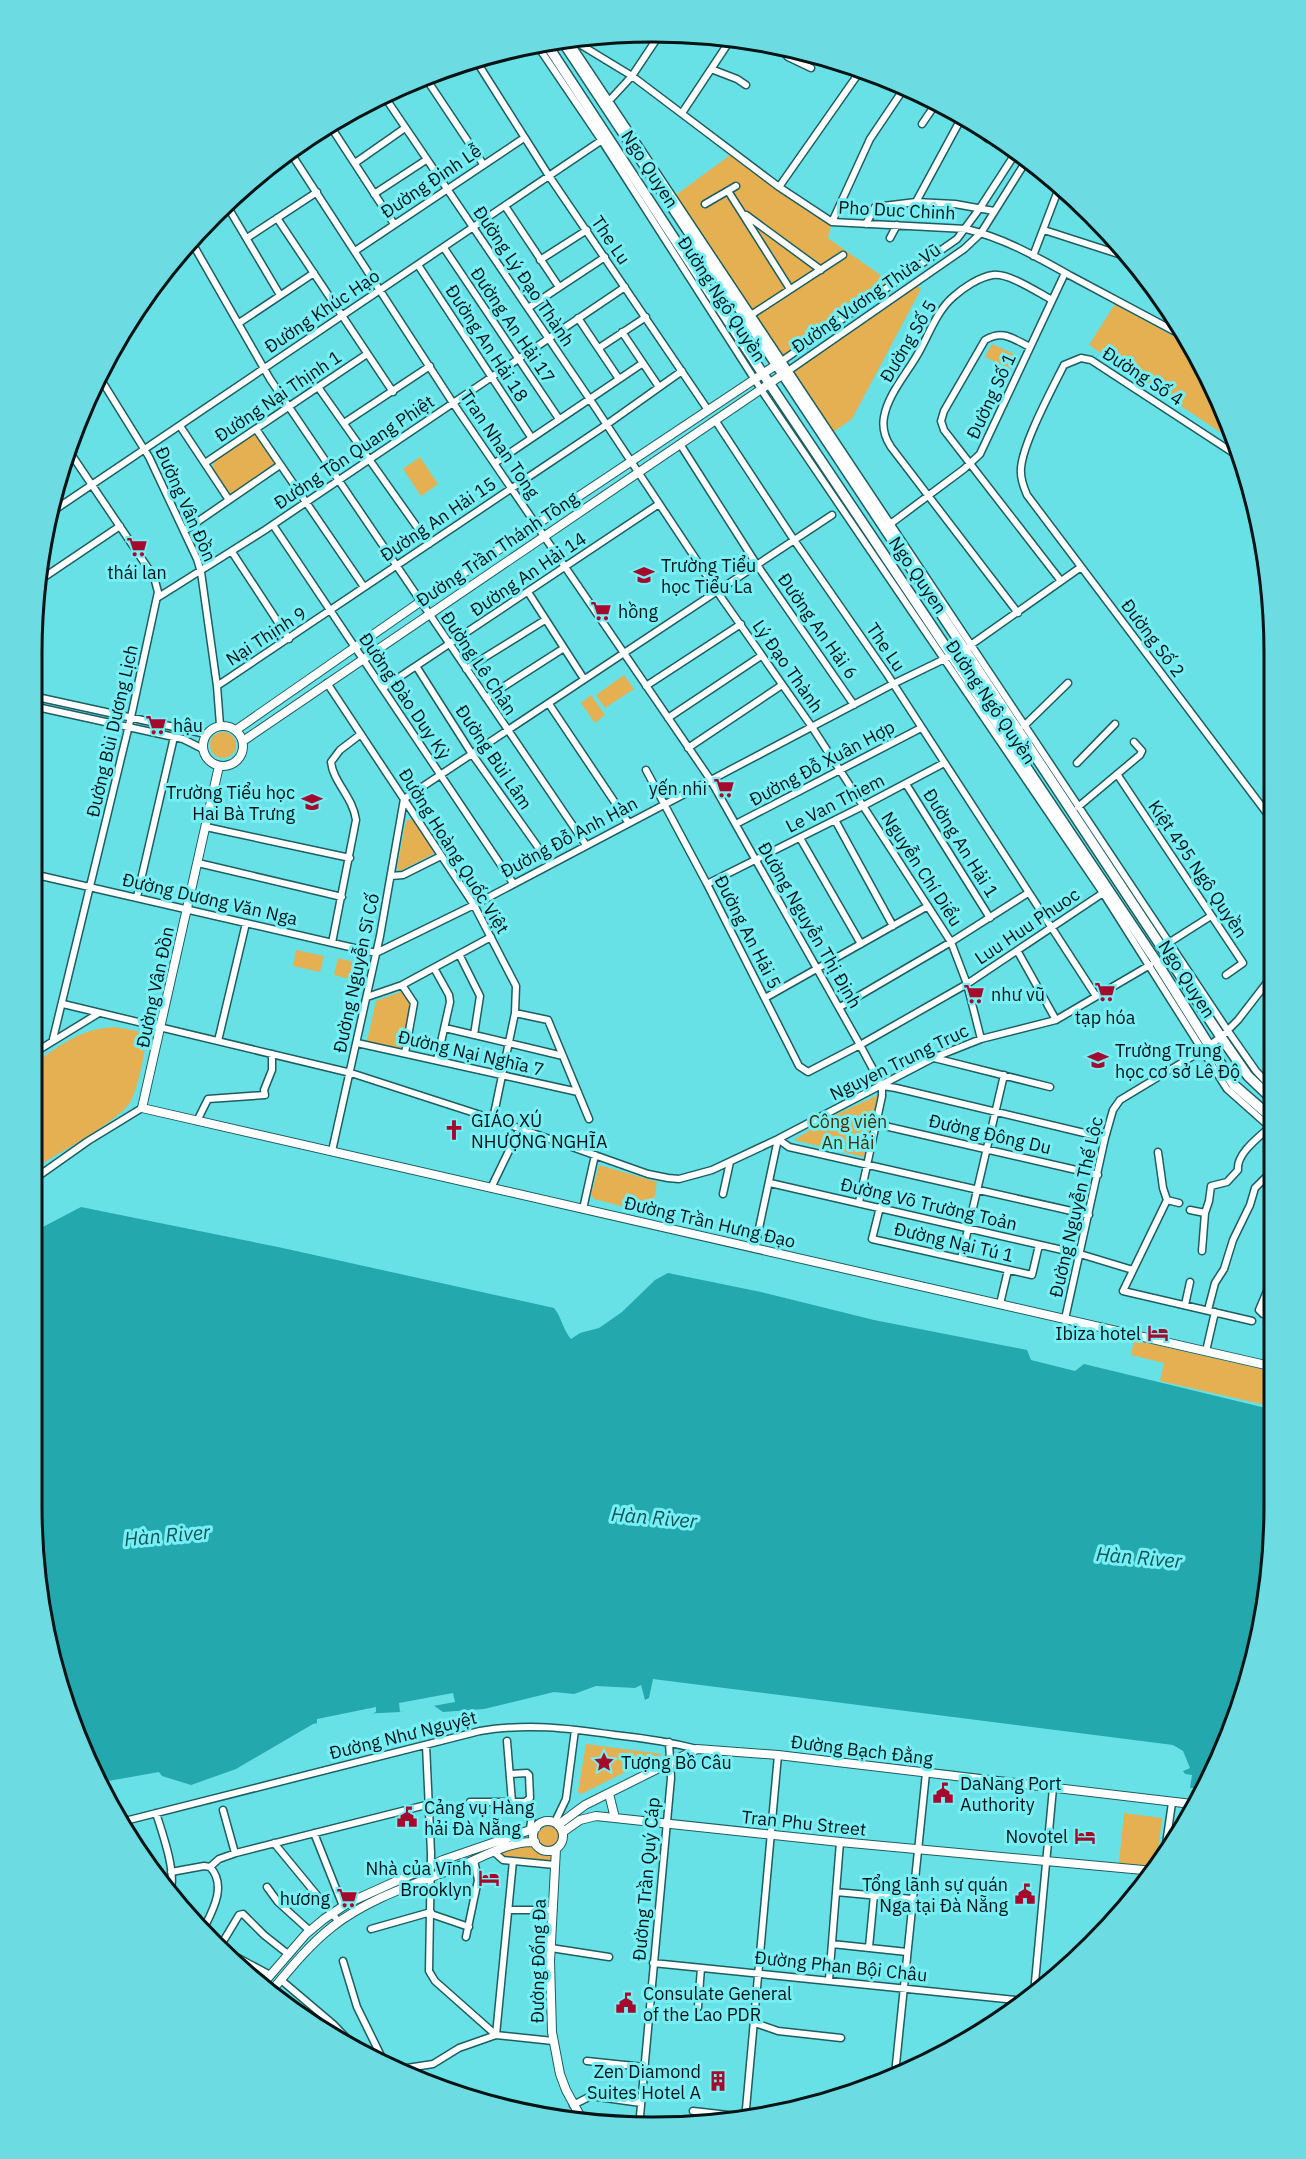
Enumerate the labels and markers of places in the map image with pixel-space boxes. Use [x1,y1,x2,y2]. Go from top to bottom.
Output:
supermarket icon: thái lan [125,535,149,559]
place label: Trường Tiểu học Tiểu La [661,554,756,598]
place label: thái lan [107,561,167,584]
school or university icon: Trường Tiểu học Tiểu La [632,563,656,587]
supermarket icon: hồng [589,599,613,623]
place label: hồng [618,600,659,623]
supermarket icon: hậu [144,713,168,737]
place label: hậu [173,714,203,737]
supermarket icon: yến nhi [712,776,736,800]
place label: yến nhi [649,777,707,800]
place label: Trường Tiểu học Hai Bà Trưng [166,781,295,825]
school or university icon: Trường Tiểu học Hai Bà Trưng [300,790,324,814]
supermarket icon: tạp hóa [1093,980,1117,1004]
supermarket icon: như vũ [962,982,986,1006]
place label: như vũ [991,983,1045,1006]
place label: tạp hóa [1075,1006,1136,1029]
place label: Trường Trung học cơ sở Lê Độ [1115,1039,1240,1083]
school or university icon: Trường Trung học cơ sở Lê Độ [1086,1048,1110,1072]
place label: GIÁO XÚ NHƯỢNG NGHĨA [471,1109,608,1153]
church icon: GIÁO XÚ NHƯỢNG NGHĨA [442,1118,466,1142]
hotel icon: Ibiza hotel [1146,1321,1170,1345]
place label: Ibiza hotel [1055,1322,1141,1345]
place icon: Tượng Bồ Câu [592,1750,616,1774]
place label: Tượng Bồ Câu [621,1751,732,1774]
place label: DaNang Port Authority [960,1772,1062,1816]
public building icon: DaNang Port Authority [931,1781,955,1805]
place label: Cảng vụ Hàng hải Đà Nẵng [424,1796,535,1840]
public building icon: Cảng vụ Hàng hải Đà Nẵng [395,1805,419,1829]
hotel icon: Novotel [1073,1824,1097,1848]
place label: Novotel [1006,1825,1068,1848]
place label: Nhà của Vĩnh Brooklyn [365,1857,472,1901]
hotel icon: Nhà của Vĩnh Brooklyn [477,1866,501,1890]
place label: Tổng lãnh sự quán Nga tại Đà Nẵng [862,1873,1008,1917]
public building icon: Tổng lãnh sự quán Nga tại Đà Nẵng [1013,1882,1037,1906]
supermarket icon: hương [335,1886,359,1910]
place label: hương [280,1887,330,1910]
place label: Consulate General of the Lao PDR [643,1982,792,2026]
public building icon: Consulate General of the Lao PDR [614,1991,638,2015]
place label: Zen Diamond Suites Hotel A [587,2060,701,2104]
building icon: Zen Diamond Suites Hotel A [706,2069,730,2093]

